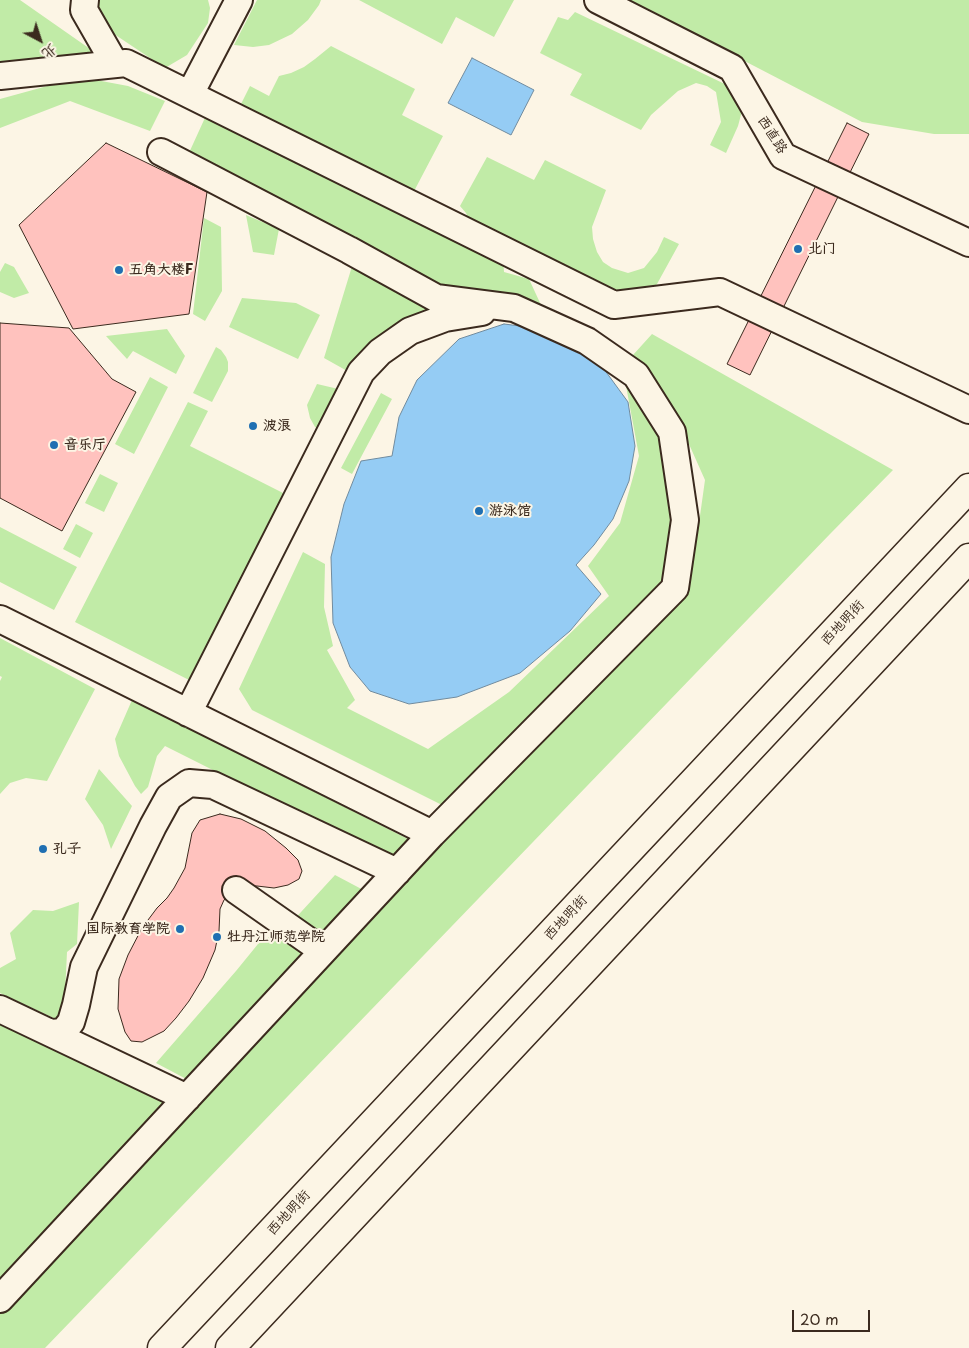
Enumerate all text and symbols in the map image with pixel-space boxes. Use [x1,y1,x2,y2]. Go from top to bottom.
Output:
north arrow [15,15,65,65]
text: 北 [38,39,62,64]
street label: 西直路 [754,113,790,157]
place label: 北门 [808,241,836,257]
marker: 北门 [792,243,804,255]
place label: 五角大楼F [129,262,193,278]
marker: 五角大楼F [113,264,125,276]
place label: 波浪 [263,418,291,434]
marker: 波浪 [247,420,259,432]
place label: 音乐厅 [64,437,106,453]
marker: 音乐厅 [48,439,60,451]
place label: 游泳馆 [489,503,531,519]
marker: 游泳馆 [473,505,485,517]
street label: 西地明街 [818,597,868,649]
place label: 孔子 [53,841,81,857]
marker: 孔子 [37,843,49,855]
street label: 西地明街 [541,892,591,944]
place label: 国际教育学院 [86,921,170,937]
marker: 国际教育学院 [174,923,186,935]
place label: 牡丹江师范学院 [227,929,325,945]
marker: 牡丹江师范学院 [211,931,223,943]
street label: 西地明街 [264,1187,314,1239]
scale bar [794,1300,872,1332]
text: 20 m [800,1307,839,1330]

